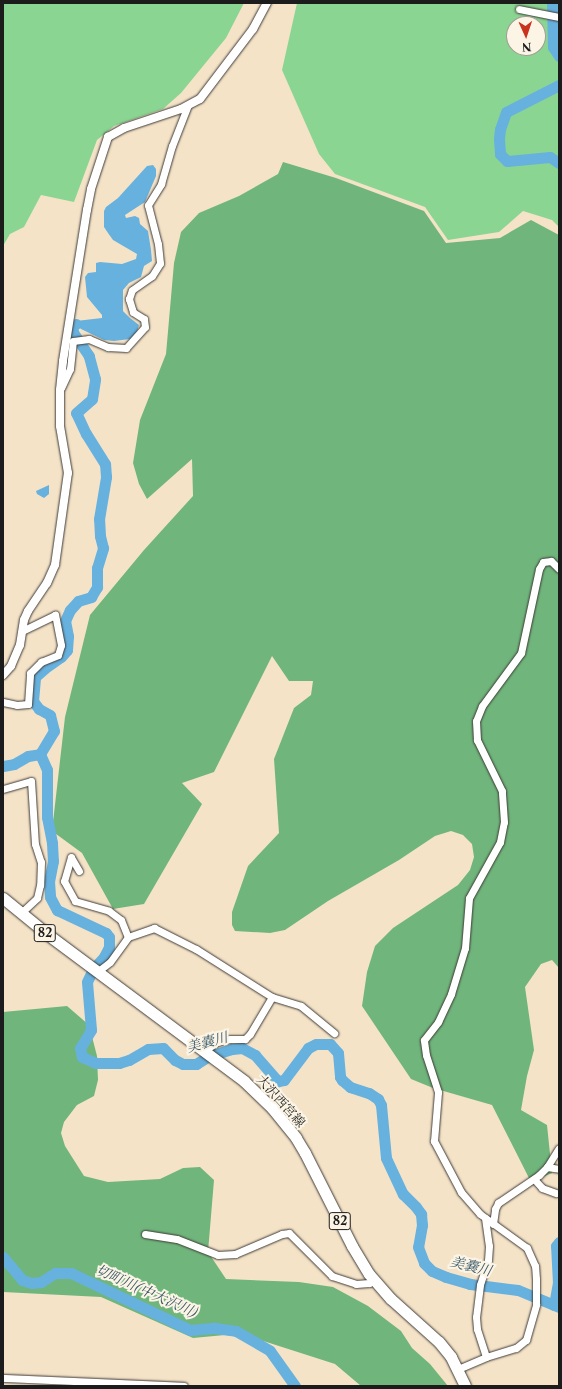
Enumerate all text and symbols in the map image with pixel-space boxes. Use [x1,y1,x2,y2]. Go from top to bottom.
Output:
north arrow [506,16,546,56]
text: N [521,40,532,54]
road number: 82 [33,923,57,943]
water label: 美嚢川 [185,1028,229,1056]
street label: 大沢西宮線 [253,1072,309,1130]
road number: 82 [328,1211,352,1231]
water label: 美嚢川 [449,1253,493,1279]
water label: 切町川(中大沢川) [93,1261,201,1321]

